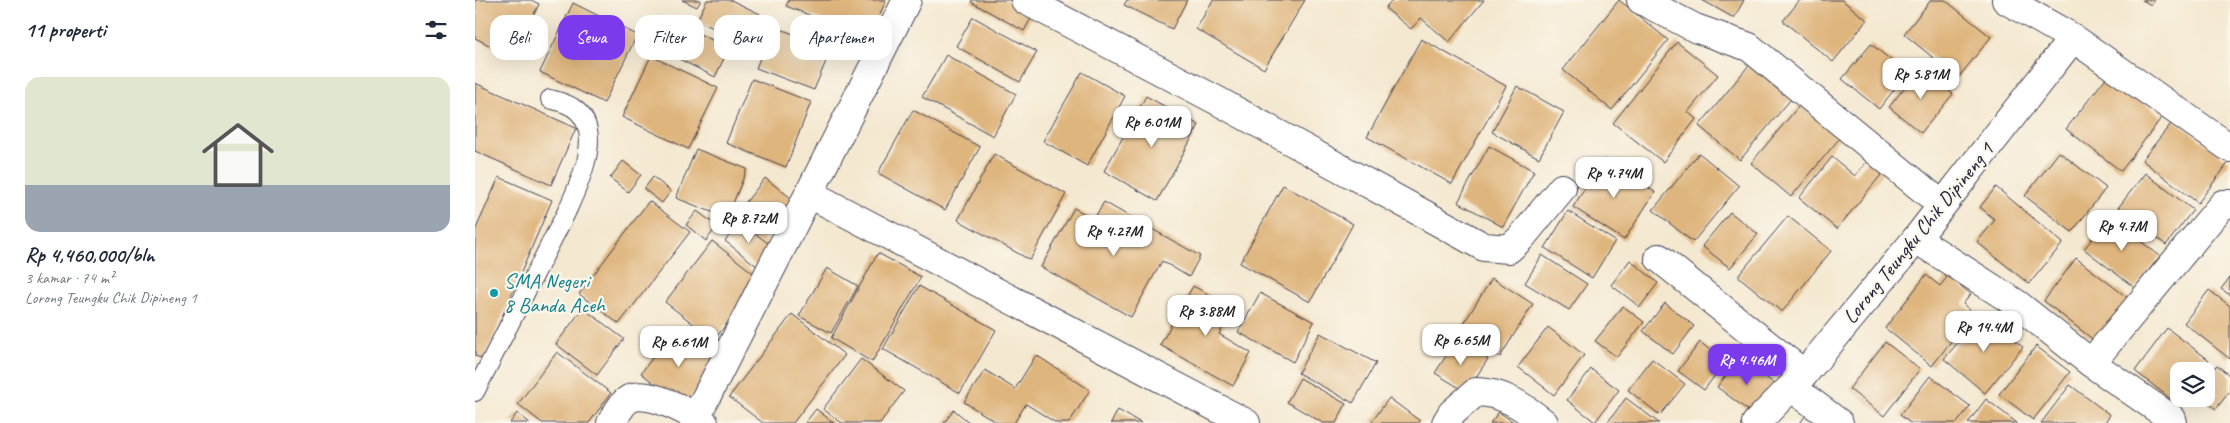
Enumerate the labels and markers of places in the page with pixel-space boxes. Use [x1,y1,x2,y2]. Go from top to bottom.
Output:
pin: Rp 5.81M [1869,58,1973,100]
pin: Rp 6.01M [1100,106,1204,148]
pin: Rp 4.74M [1562,156,1666,199]
pin: Rp 8.72M [697,202,801,244]
pin: Rp 4.7M [2076,210,2168,252]
pin: Rp 4.27M [1062,214,1166,257]
place label: SMA Negeri 8 Banda Aceh [504,268,606,318]
marker: SMA Negeri 8 Banda Aceh [488,287,500,299]
pin: Rp 3.88M [1154,294,1258,337]
pin: Rp 14.4M [1932,310,2036,353]
pin: Rp 6.65M [1409,324,1513,366]
pin: Rp 6.61M [627,326,731,368]
pin: Rp 4.46M [1695,344,1799,386]

